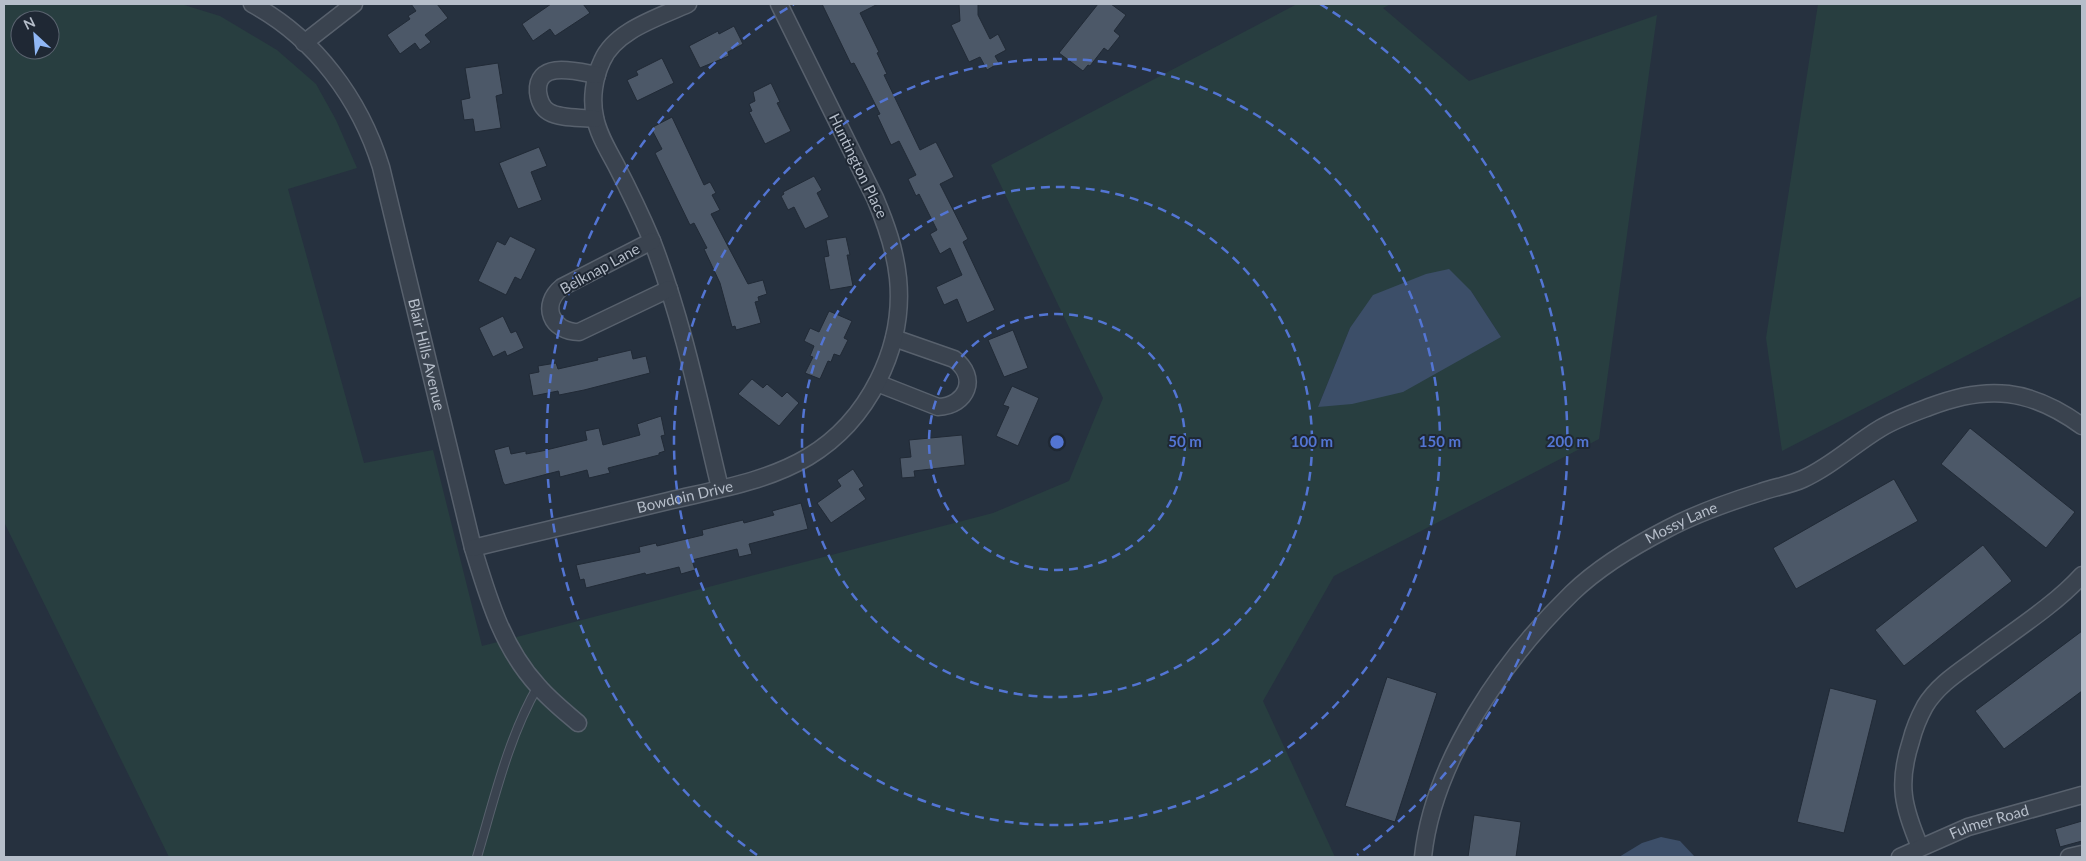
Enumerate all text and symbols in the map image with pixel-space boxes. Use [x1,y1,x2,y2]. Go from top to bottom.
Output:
north arrow [10,10,60,60]
text: N [21,13,38,33]
street label: Huntington Place [826,110,892,221]
street label: Belknap Lane [557,239,643,297]
street label: Blair Hills Avenue [405,296,450,412]
text: 50 m [1168,432,1202,450]
text: 100 m [1291,432,1333,450]
text: 150 m [1419,432,1461,450]
text: 200 m [1547,432,1589,450]
centre of rings [1048,433,1066,451]
street label: Bowdoin Drive [635,476,735,516]
street label: Mossy Lane [1642,498,1720,547]
street label: Fulmer Road [1946,800,2031,842]

